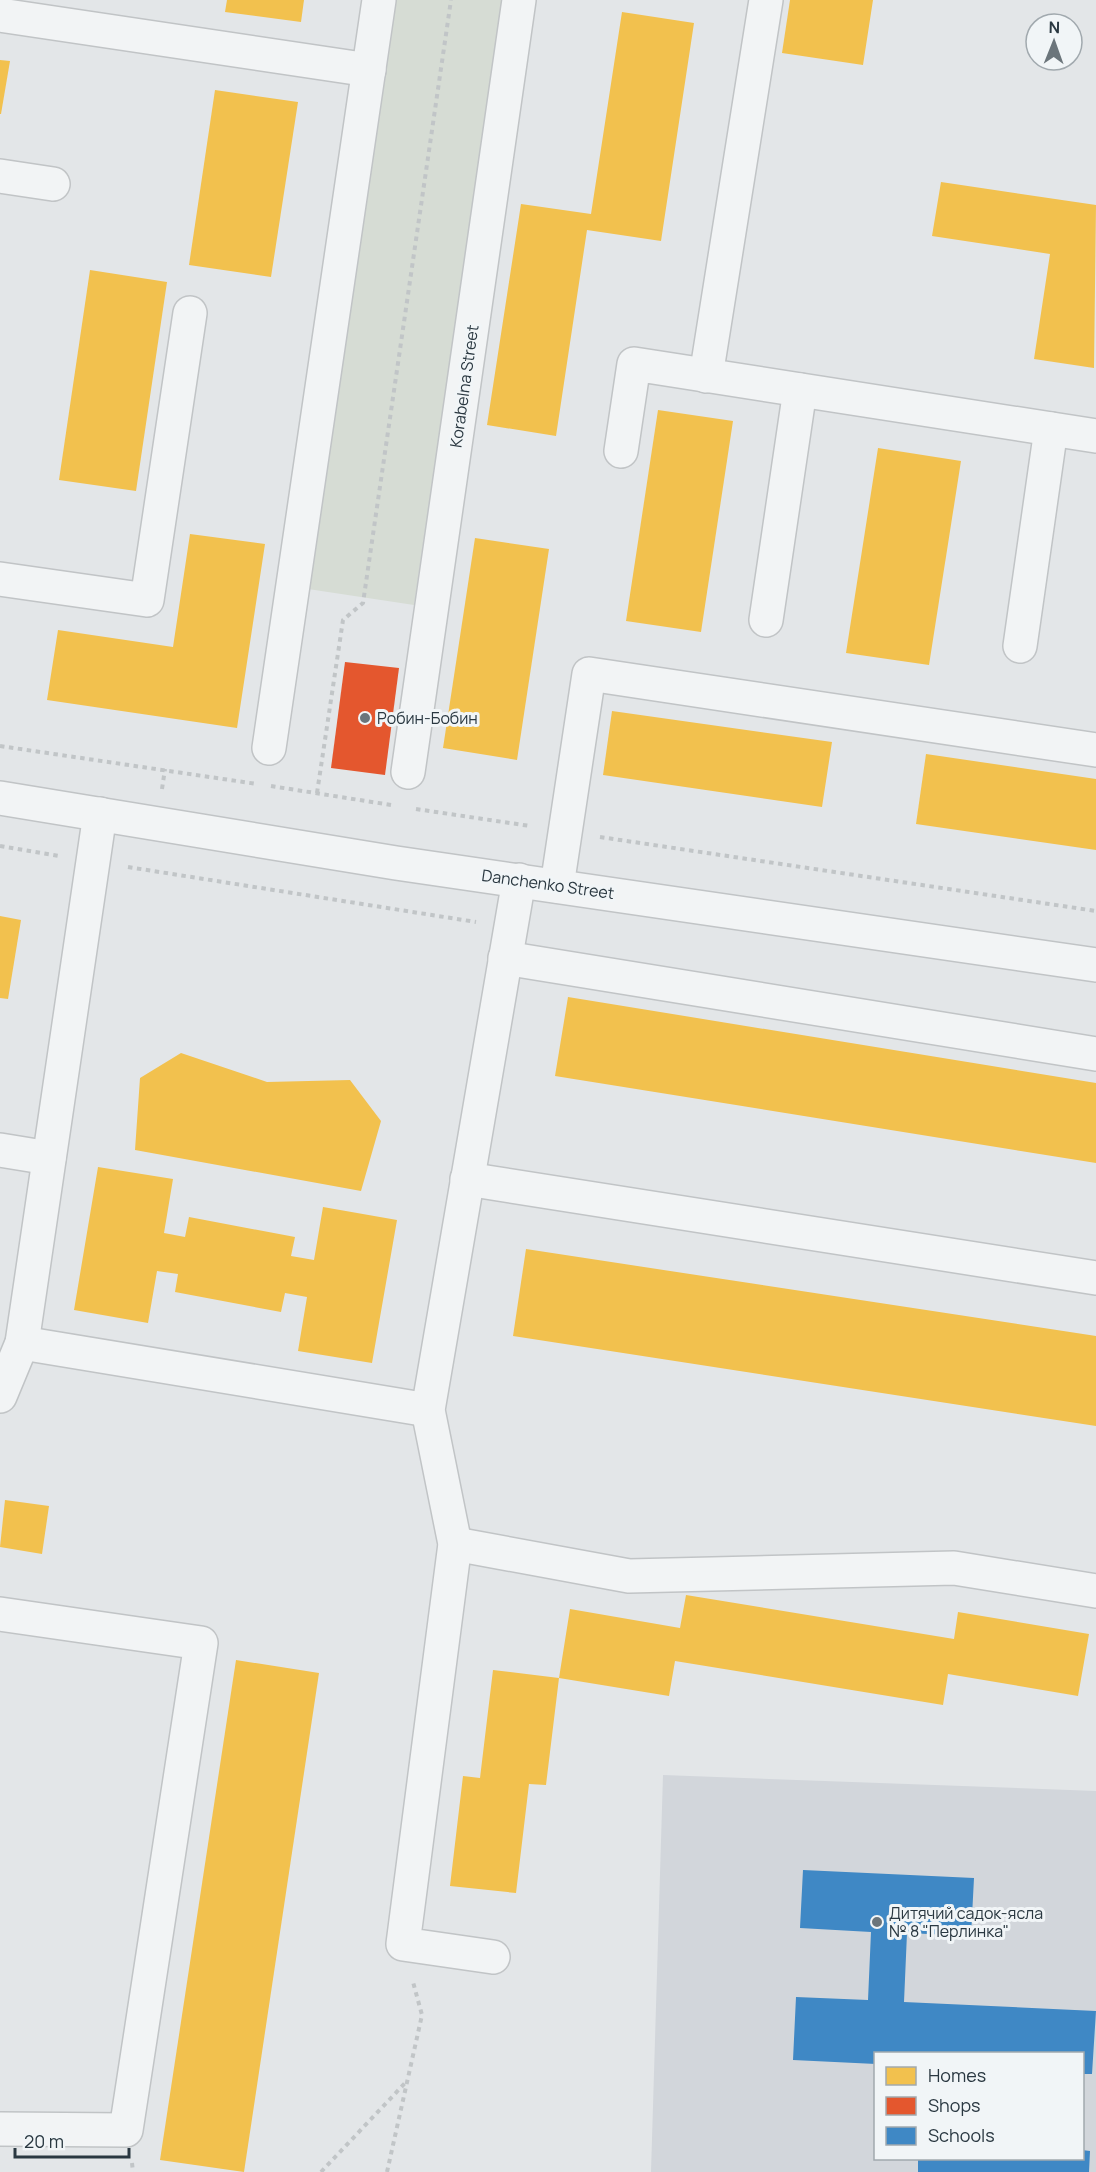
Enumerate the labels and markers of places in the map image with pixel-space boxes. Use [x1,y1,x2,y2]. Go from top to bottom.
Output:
place label: Робин-Бобин [377,707,478,729]
marker: Робин-Бобин [358,711,372,725]
place label: Дитячий садок-ясла № 8 "Перлинка" [889,1902,1043,1942]
marker: Дитячий садок-ясла № 8 "Перлинка" [870,1915,884,1929]

